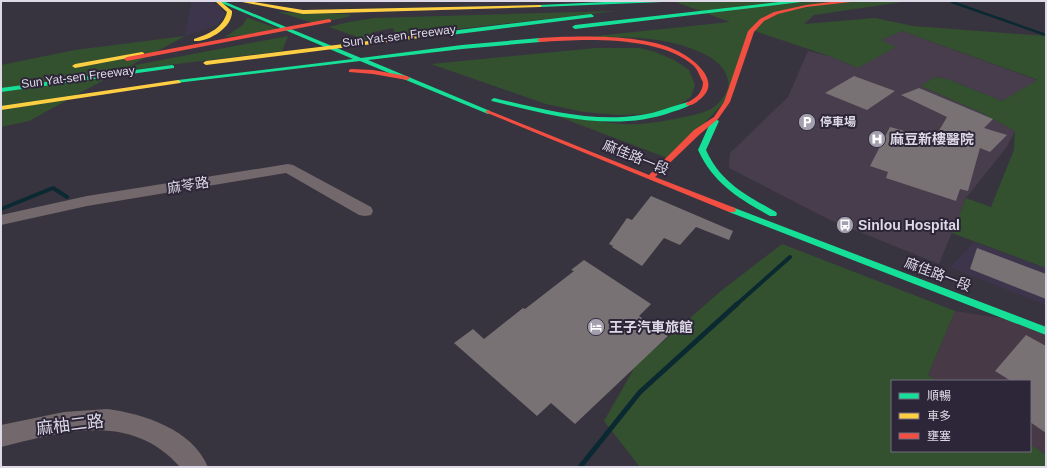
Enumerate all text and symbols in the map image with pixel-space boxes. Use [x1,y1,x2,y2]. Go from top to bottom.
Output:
street label: Sun Yat-sen Freeway [341,22,457,50]
street label: Sun Yat-sen Freeway [20,63,136,91]
parking icon: 停車場 [797,112,817,132]
place label: 停車場 [820,115,856,129]
hospital icon: 麻豆新樓醫院 [867,129,887,149]
place label: 麻豆新樓醫院 [890,131,974,147]
street label: 麻佳路一段 [601,136,671,178]
street label: 麻苓路 [166,174,210,196]
bus stop icon: Sinlou Hospital [835,215,855,235]
place label: Sinlou Hospital [858,217,960,233]
street label: 麻佳路一段 [902,254,974,294]
hotel icon: 王子汽車旅館 [586,317,606,337]
place label: 王子汽車旅館 [609,319,693,335]
legend [891,380,1031,452]
text: 順暢 [927,389,951,403]
text: 車多 [927,409,951,423]
street label: 麻柚二路 [35,411,105,439]
text: 壅塞 [927,429,951,443]

